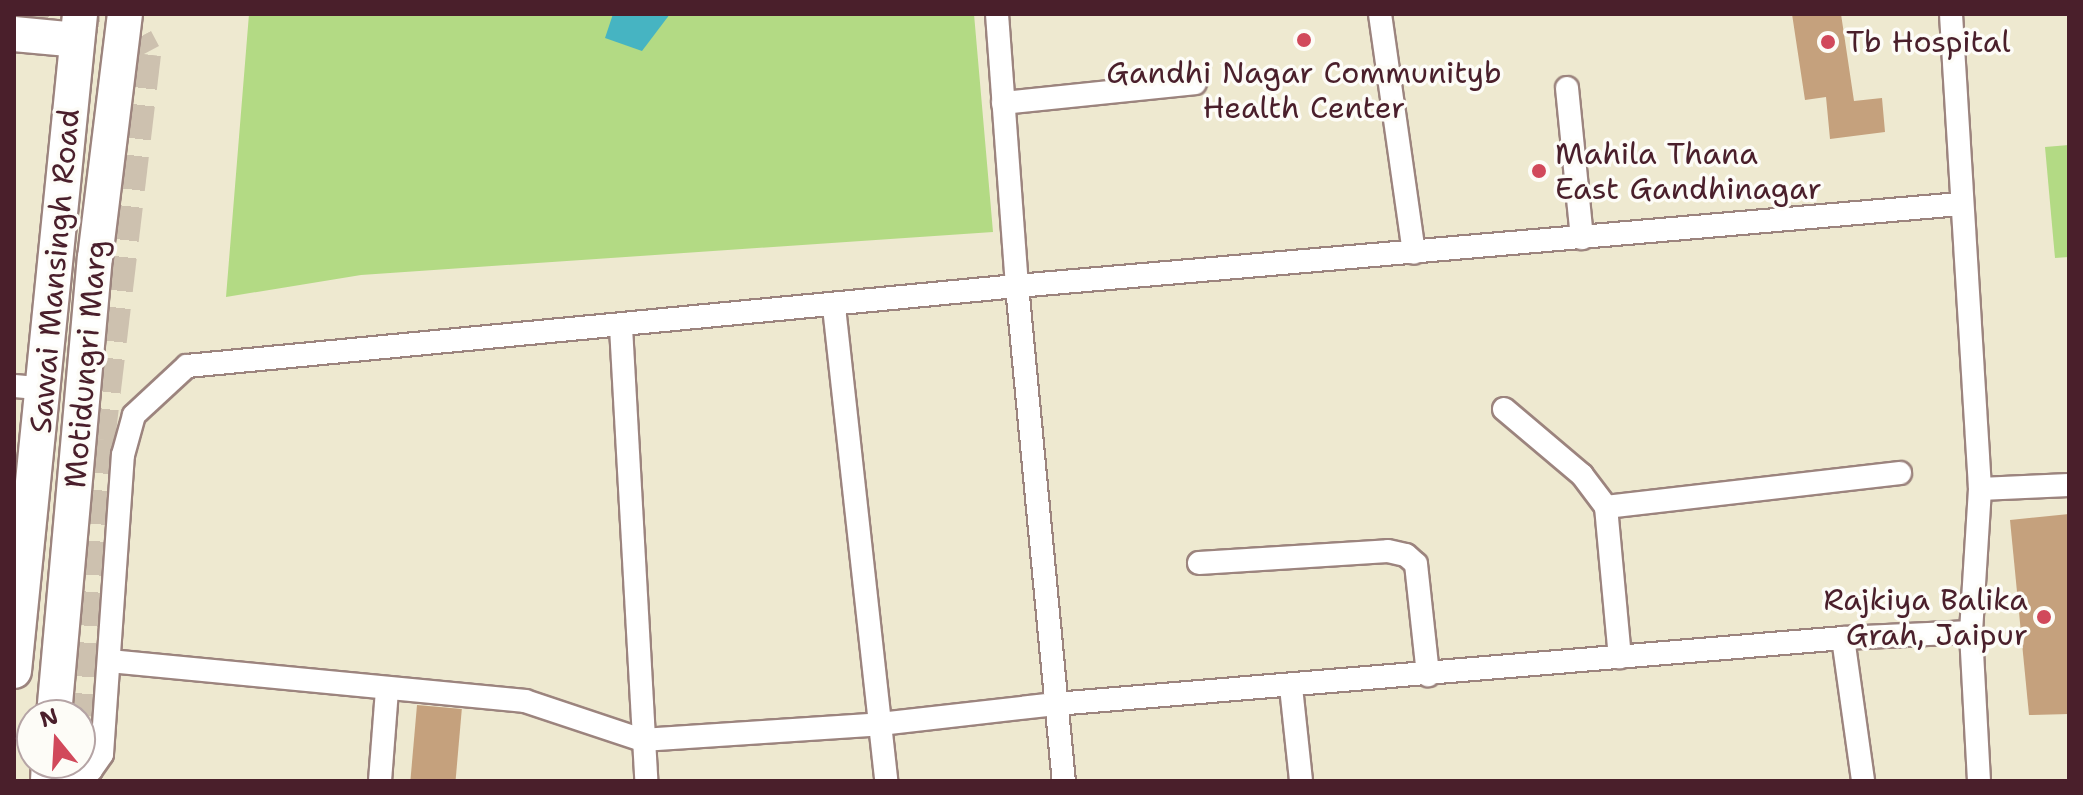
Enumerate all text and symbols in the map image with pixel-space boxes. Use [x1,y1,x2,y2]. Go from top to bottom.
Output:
place label: Tb Hospital [1846,24,2010,60]
marker: Gandhi Nagar Communityb Health Center [1293,29,1315,51]
marker: Tb Hospital [1817,31,1839,53]
place label: Gandhi Nagar Communityb Health Center [1106,55,1502,126]
street label: Sawai Mansingh Road [23,107,87,435]
place label: Mahila Thana East Gandhinagar [1555,136,1822,206]
marker: Mahila Thana East Gandhinagar [1530,162,1548,180]
street label: Motidungri Marg [57,238,115,490]
place label: Rajkiya Balika Grah, Jaipur [1823,582,2028,652]
marker: Rajkiya Balika Grah, Jaipur [2035,608,2053,626]
north arrow [16,699,96,779]
text: N [36,701,62,734]

